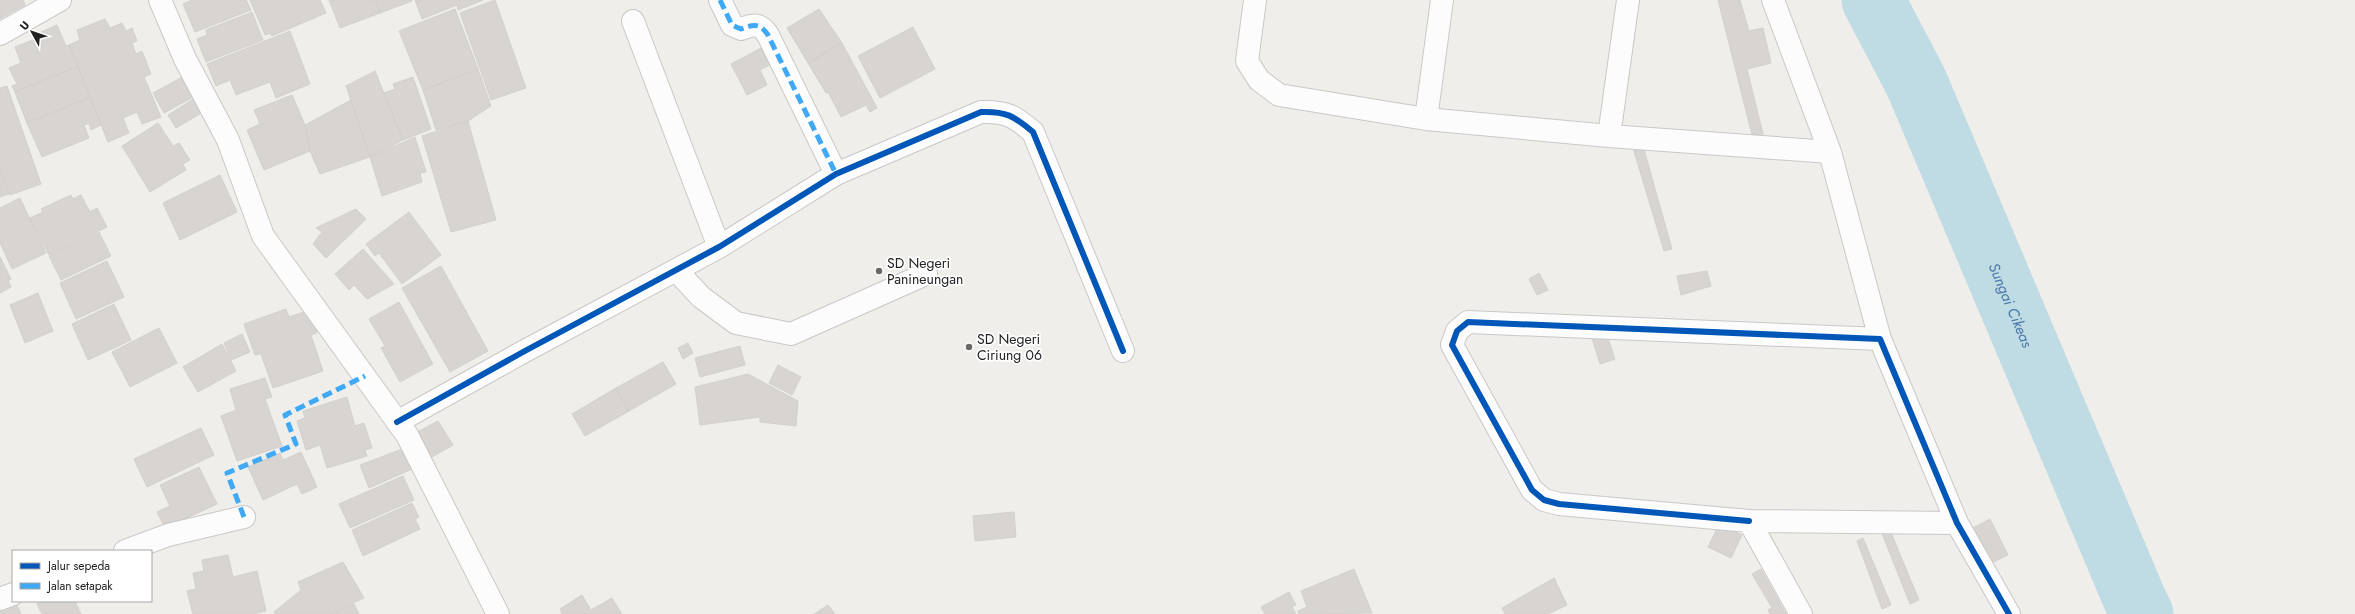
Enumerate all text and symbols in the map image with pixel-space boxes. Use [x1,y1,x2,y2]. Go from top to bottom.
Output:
north arrow [12,12,52,52]
text: U [16,17,33,34]
place label: SD Negeri Panineungan [887,253,963,289]
water label: Sungai Cikeas [1983,260,2038,351]
marker: SD Negeri Panineungan [874,266,884,276]
place label: SD Negeri Ciriung 06 [977,329,1042,365]
marker: SD Negeri Ciriung 06 [964,342,974,352]
legend [12,550,152,602]
text: Jalur sepeda [46,557,110,575]
text: Jalan setapak [46,577,113,595]

